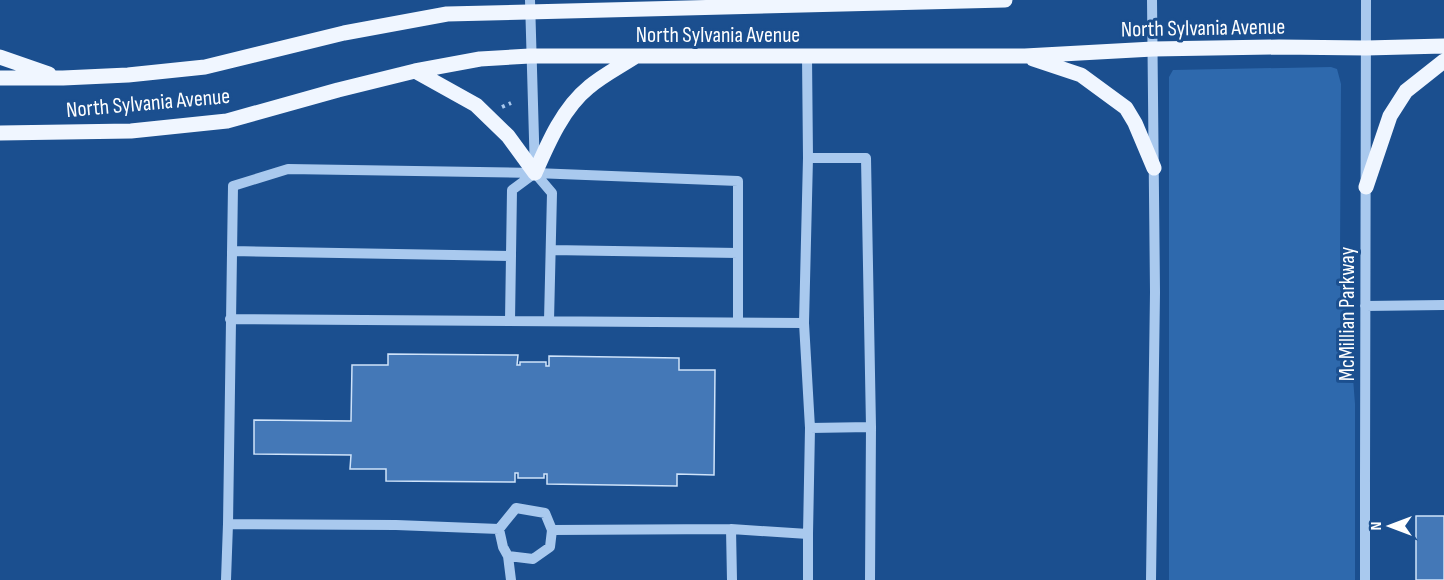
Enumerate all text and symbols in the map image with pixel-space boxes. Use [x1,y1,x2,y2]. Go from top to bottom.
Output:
street label: North Sylvania Avenue [1121,14,1285,43]
street label: North Sylvania Avenue [636,22,800,49]
street label: North Sylvania Avenue [65,83,231,124]
street label: McMillian Parkway [1334,246,1361,381]
north arrow [1360,496,1420,556]
text: N [1367,522,1386,530]

